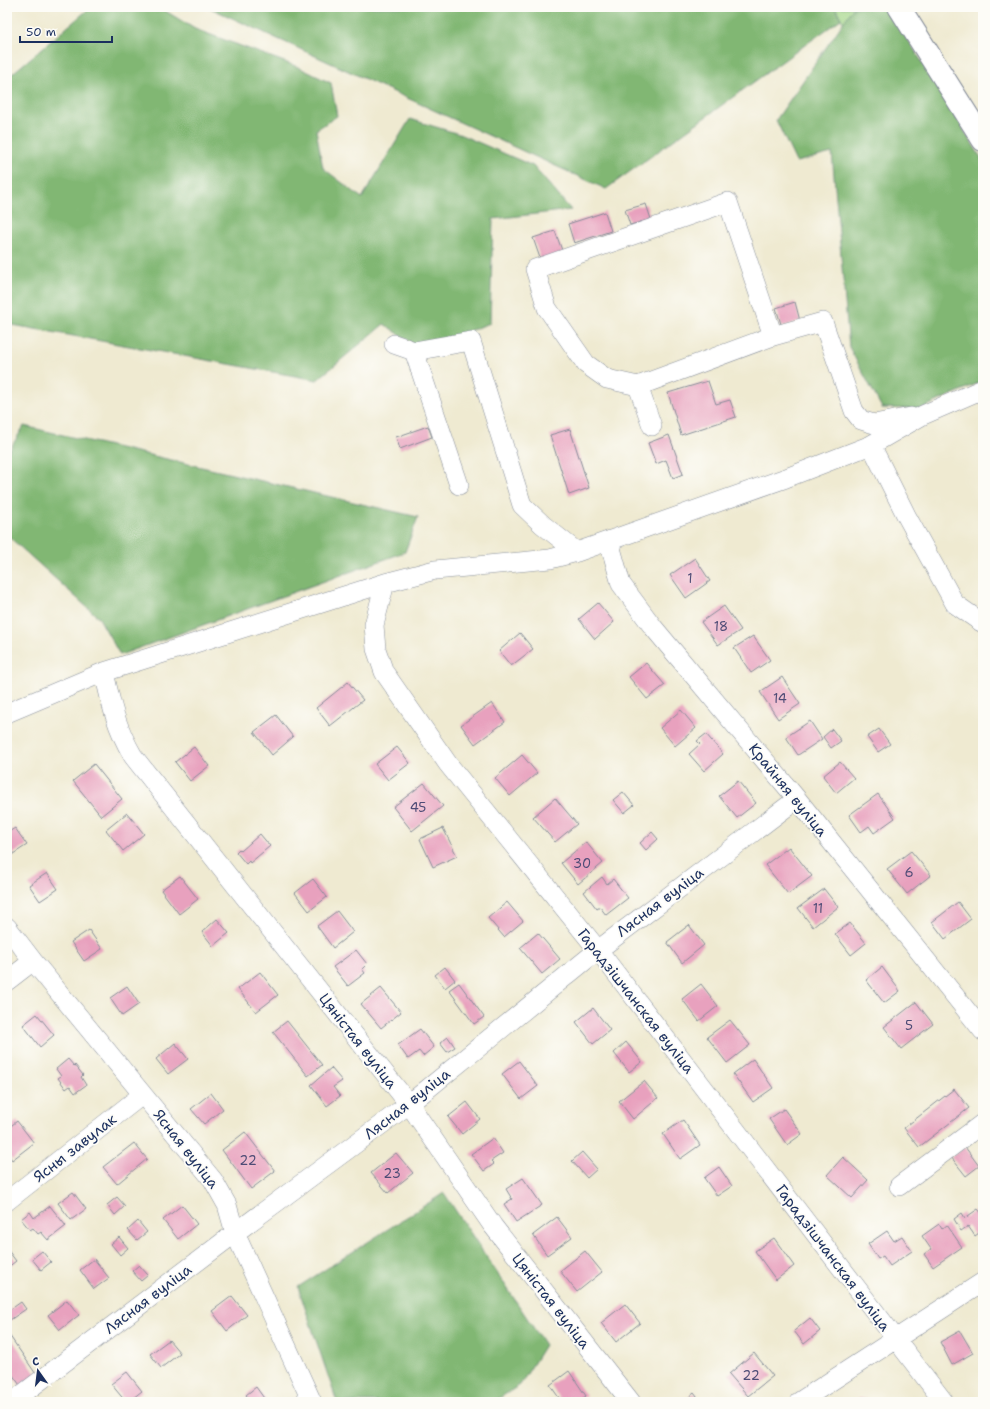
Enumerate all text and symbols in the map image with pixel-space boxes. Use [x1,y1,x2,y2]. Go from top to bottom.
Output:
scale bar [20,18,112,44]
text: 50 m [26,24,56,40]
house number: 1 [687,570,693,587]
house number: 18 [714,618,728,635]
house number: 14 [773,690,787,707]
street label: Крайняя вуліца [744,739,832,841]
house number: 45 [410,799,426,816]
house number: 30 [573,855,591,872]
street label: Лясная вуліца [612,862,708,941]
house number: 6 [904,864,914,881]
house number: 11 [813,900,823,917]
street label: Гарадзішчанская вуліца [573,924,699,1078]
street label: Цяністая вуліца [314,989,402,1093]
house number: 5 [905,1017,913,1034]
street label: Лясная вуліца [360,1064,455,1144]
street label: Ясная вуліца [149,1105,224,1193]
street label: Ясны завулак [29,1109,121,1187]
house number: 22 [239,1152,257,1169]
house number: 23 [383,1165,401,1182]
street label: Гарадзішчанская вуліца [771,1181,895,1336]
street label: Цяністая вуліца [507,1249,595,1353]
street label: Лясная вуліца [100,1259,196,1338]
north arrow [18,1351,58,1391]
text: С [31,1354,41,1370]
house number: 22 [742,1367,760,1384]

